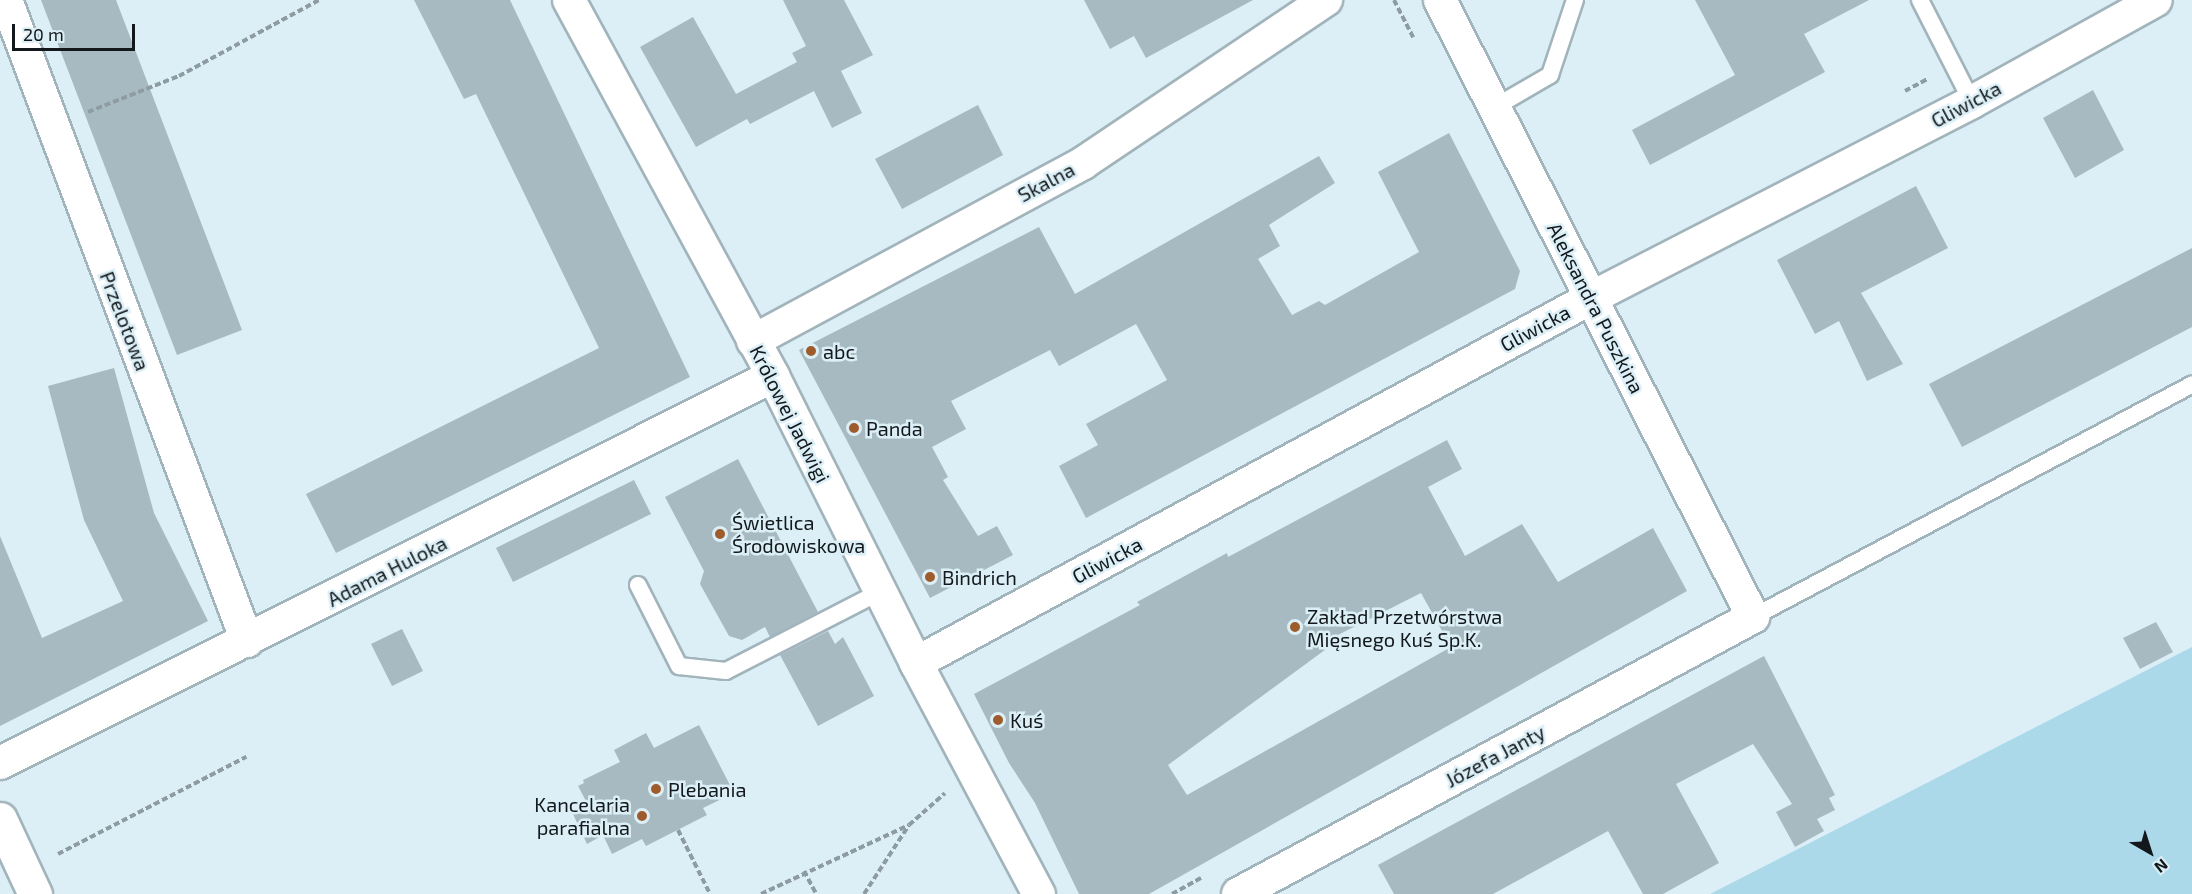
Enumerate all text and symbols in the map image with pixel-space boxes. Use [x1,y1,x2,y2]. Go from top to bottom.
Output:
scale bar [15,12,138,50]
text: 20 m [23,23,64,45]
street label: Gliwicka [1927,76,2005,132]
street label: Skalna [1013,157,1079,207]
street label: Aleksandra Puszkina [1543,219,1649,397]
street label: Przelotowa [95,268,155,374]
street label: Gliwicka [1496,300,1574,356]
place label: abc [823,339,855,363]
street label: Królowej Jadwigi [745,341,835,487]
marker: abc [804,344,818,358]
place label: Panda [866,416,923,440]
marker: Panda [847,421,861,435]
place label: Świetlica Środowiskowa [732,510,865,557]
marker: Świetlica Środowiskowa [713,527,727,541]
street label: Adama Huloka [323,531,451,611]
street label: Gliwicka [1068,532,1146,588]
place label: Bindrich [942,565,1017,589]
marker: Bindrich [923,570,937,584]
place label: Zakład Przetwórstwa Mięsnego Kuś Sp.K. [1307,604,1502,651]
marker: Zakład Przetwórstwa Mięsnego Kuś Sp.K. [1288,620,1302,634]
place label: Kuś [1010,708,1043,732]
marker: Kuś [991,713,1005,727]
street label: Józefa Janty [1441,720,1549,792]
place label: Plebania [668,777,746,801]
marker: Plebania [649,782,663,796]
place label: Kancelaria parafialna [534,792,630,839]
marker: Kancelaria parafialna [635,809,649,823]
north arrow [2120,822,2180,882]
text: N [2151,855,2172,877]

